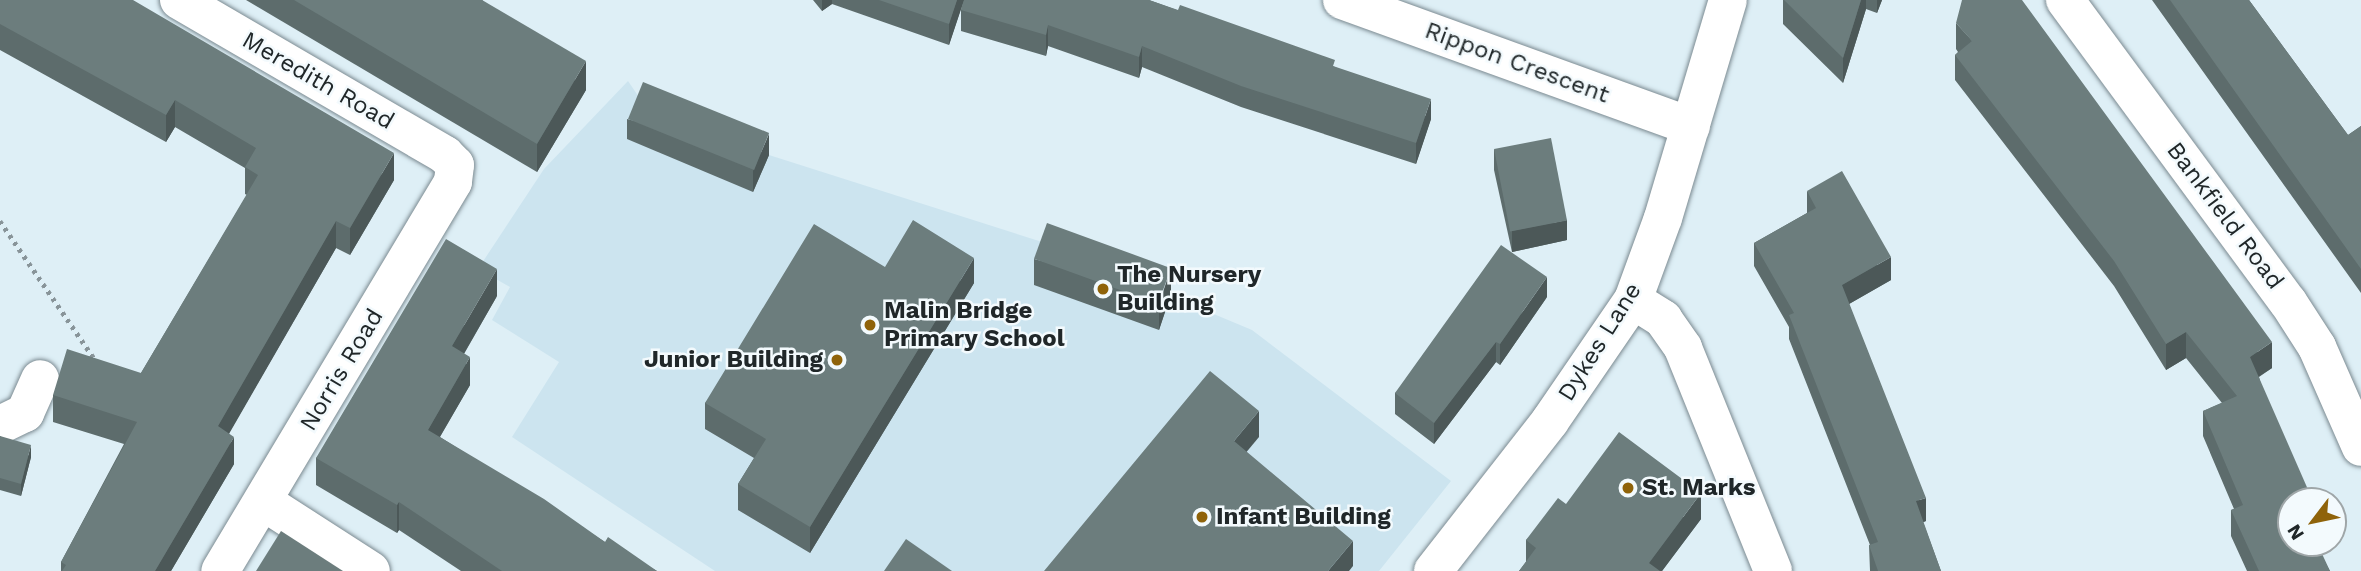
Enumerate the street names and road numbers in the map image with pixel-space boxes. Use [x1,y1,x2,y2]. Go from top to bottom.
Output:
street label: Rippon Crescent [1421,16,1613,110]
street label: Meredith Road [237,26,399,136]
street label: Bankfield Road [2160,137,2290,295]
street label: Dykes Lane [1552,278,1648,406]
street label: Norris Road [294,304,390,436]

